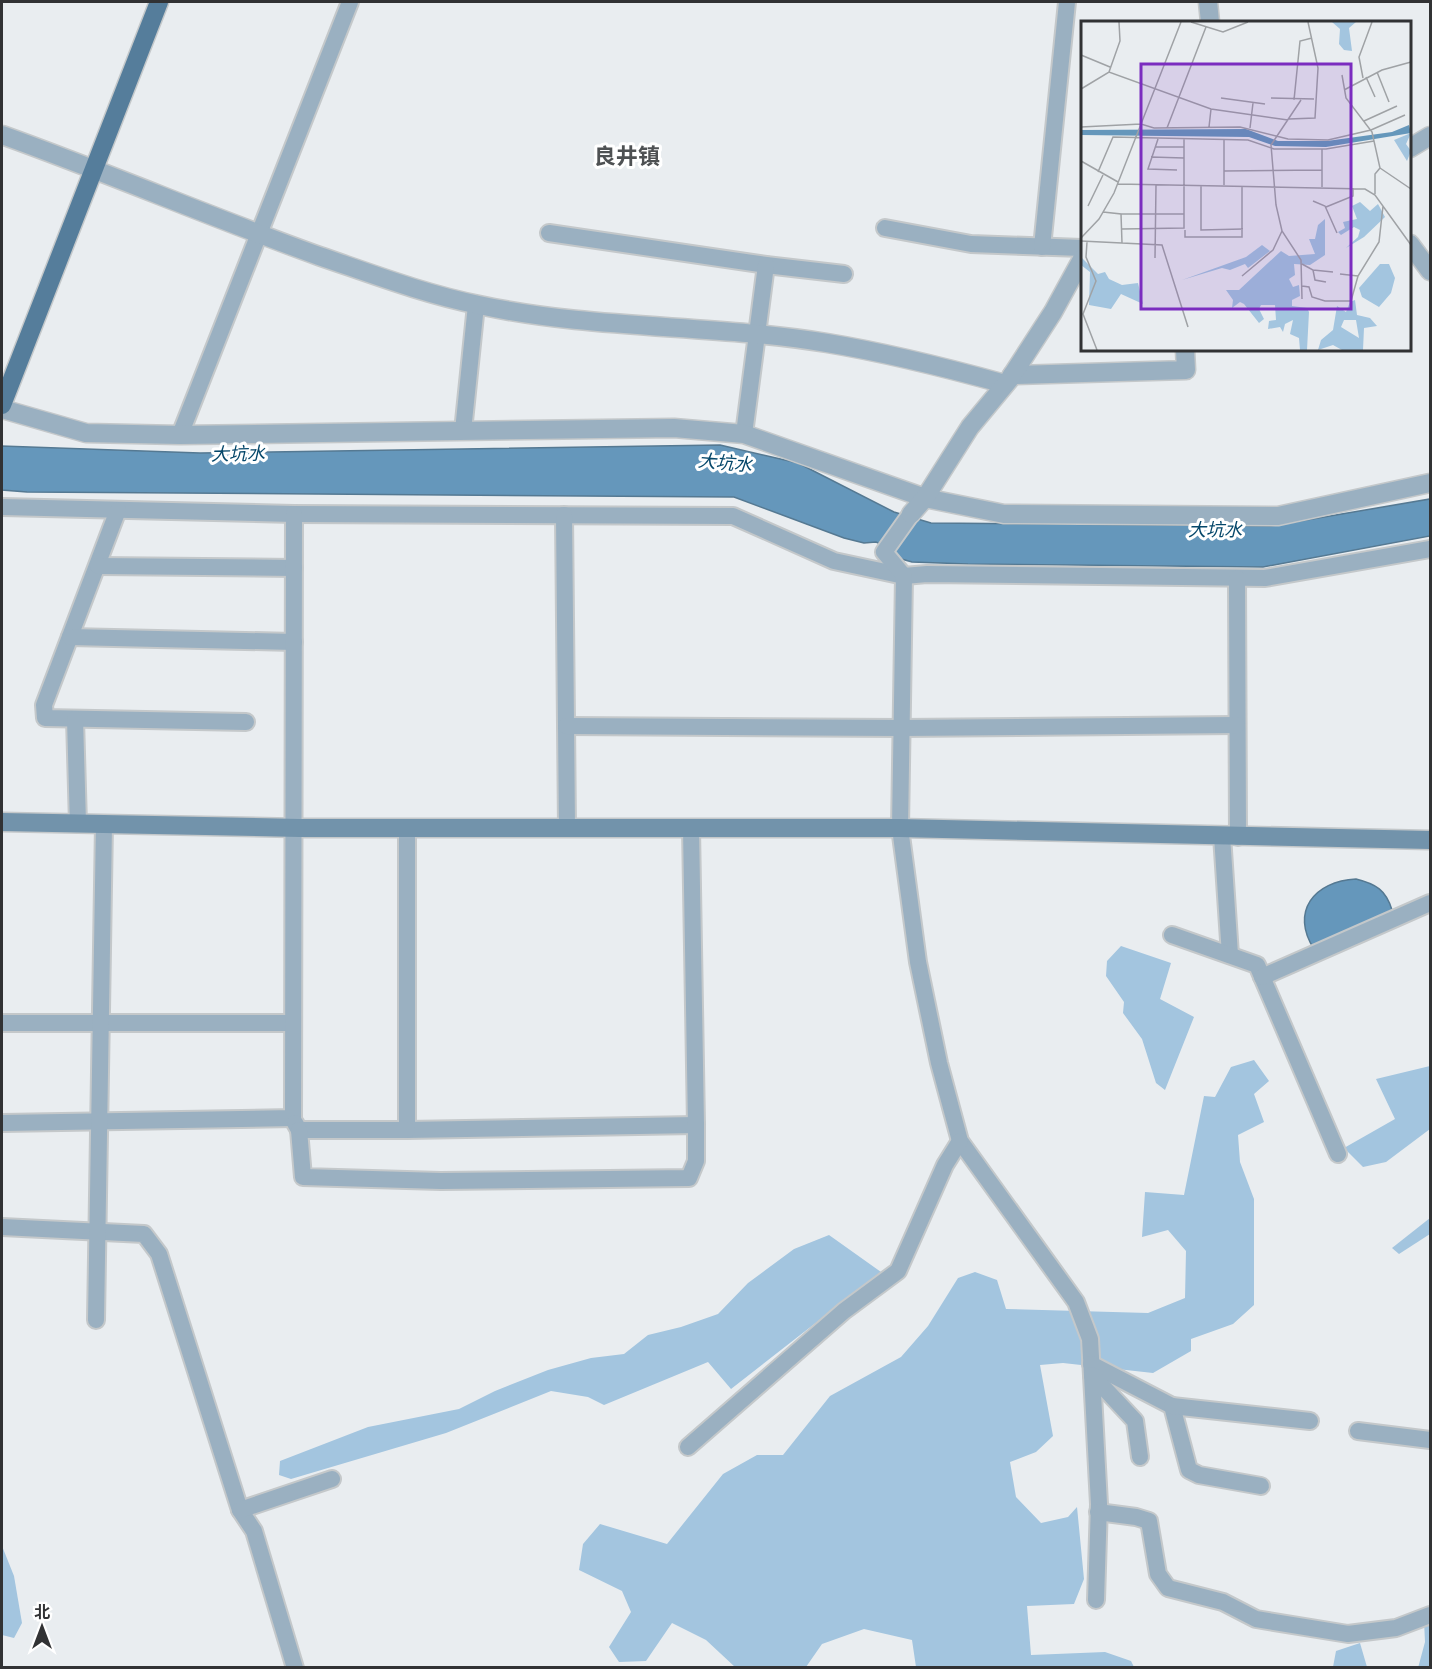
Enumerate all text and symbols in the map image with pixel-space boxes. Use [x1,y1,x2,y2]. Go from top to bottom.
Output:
inset map [1081,21,1411,351]
district label: 良井镇 [594,144,660,169]
water label: 大坑水 [211,444,266,464]
water label: 大坑水 [697,451,754,475]
water label: 大坑水 [1188,520,1243,540]
north arrow [12,1597,72,1657]
text: 北 [34,1604,50,1621]

